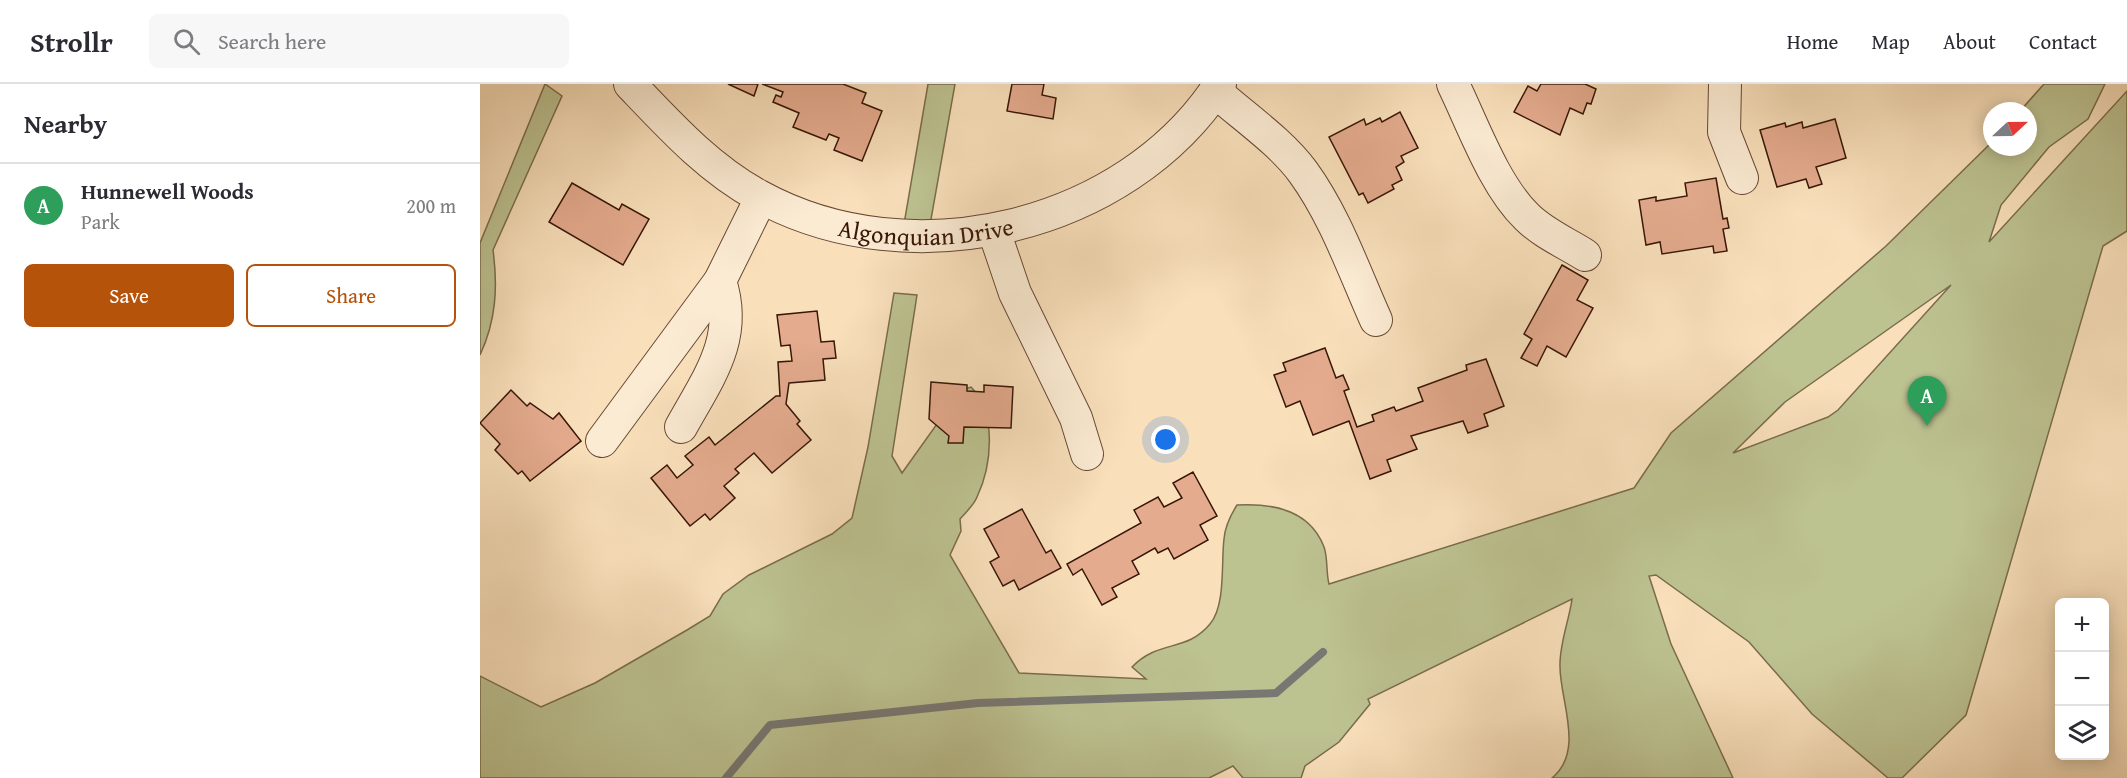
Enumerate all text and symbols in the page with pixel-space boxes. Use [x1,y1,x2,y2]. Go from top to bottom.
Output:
search box [149,14,569,68]
text: Strollr [30,21,113,62]
icon: search [170,25,203,58]
text: Search here [218,25,326,57]
text: Home [1787,26,1838,57]
text: Map [1871,26,1910,57]
text: About [1943,26,1996,57]
text: Contact [2029,26,2097,57]
north arrow [1983,102,2037,156]
text: Nearby [24,104,107,143]
text: Hunnewell Woods [81,175,254,207]
text: A [37,191,50,220]
text: 200 m [406,191,456,220]
text: Park [81,207,120,236]
street label: Algonquian Drive [835,208,1017,254]
button: Save [24,264,234,327]
button: Share [246,264,456,327]
pin: A [1908,376,1946,426]
your location [1151,425,1180,454]
map controls [2055,598,2109,760]
button: + [2055,598,2109,652]
button: − [2055,652,2109,706]
button: layers [2055,706,2109,760]

